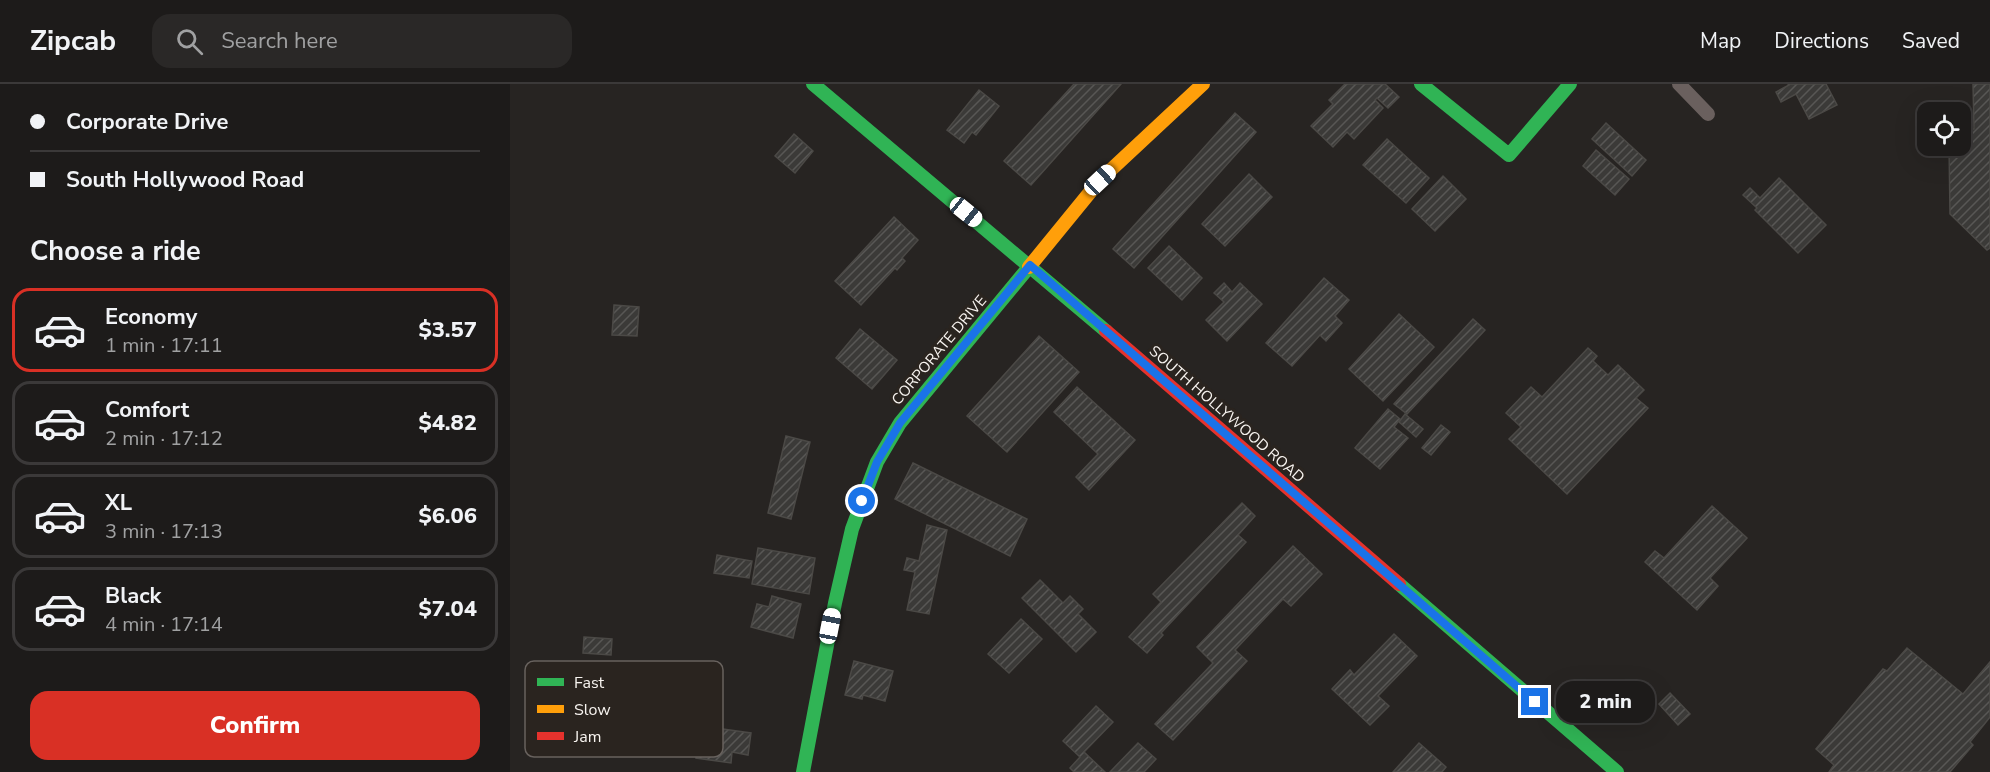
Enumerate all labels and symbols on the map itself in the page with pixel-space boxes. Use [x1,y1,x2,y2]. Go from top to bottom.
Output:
car [1081,161,1119,199]
car [946,194,986,230]
street label: CORPORATE DRIVE [887,291,991,409]
street label: SOUTH HOLLYWOOD ROAD [1145,341,1309,487]
route start [848,487,875,514]
car [818,607,842,645]
legend [525,661,723,757]
text: Fast [574,672,605,694]
callout: 2 min [1556,681,1655,723]
route end [1521,688,1548,715]
text: Slow [574,699,611,721]
text: Jam [573,726,601,748]

